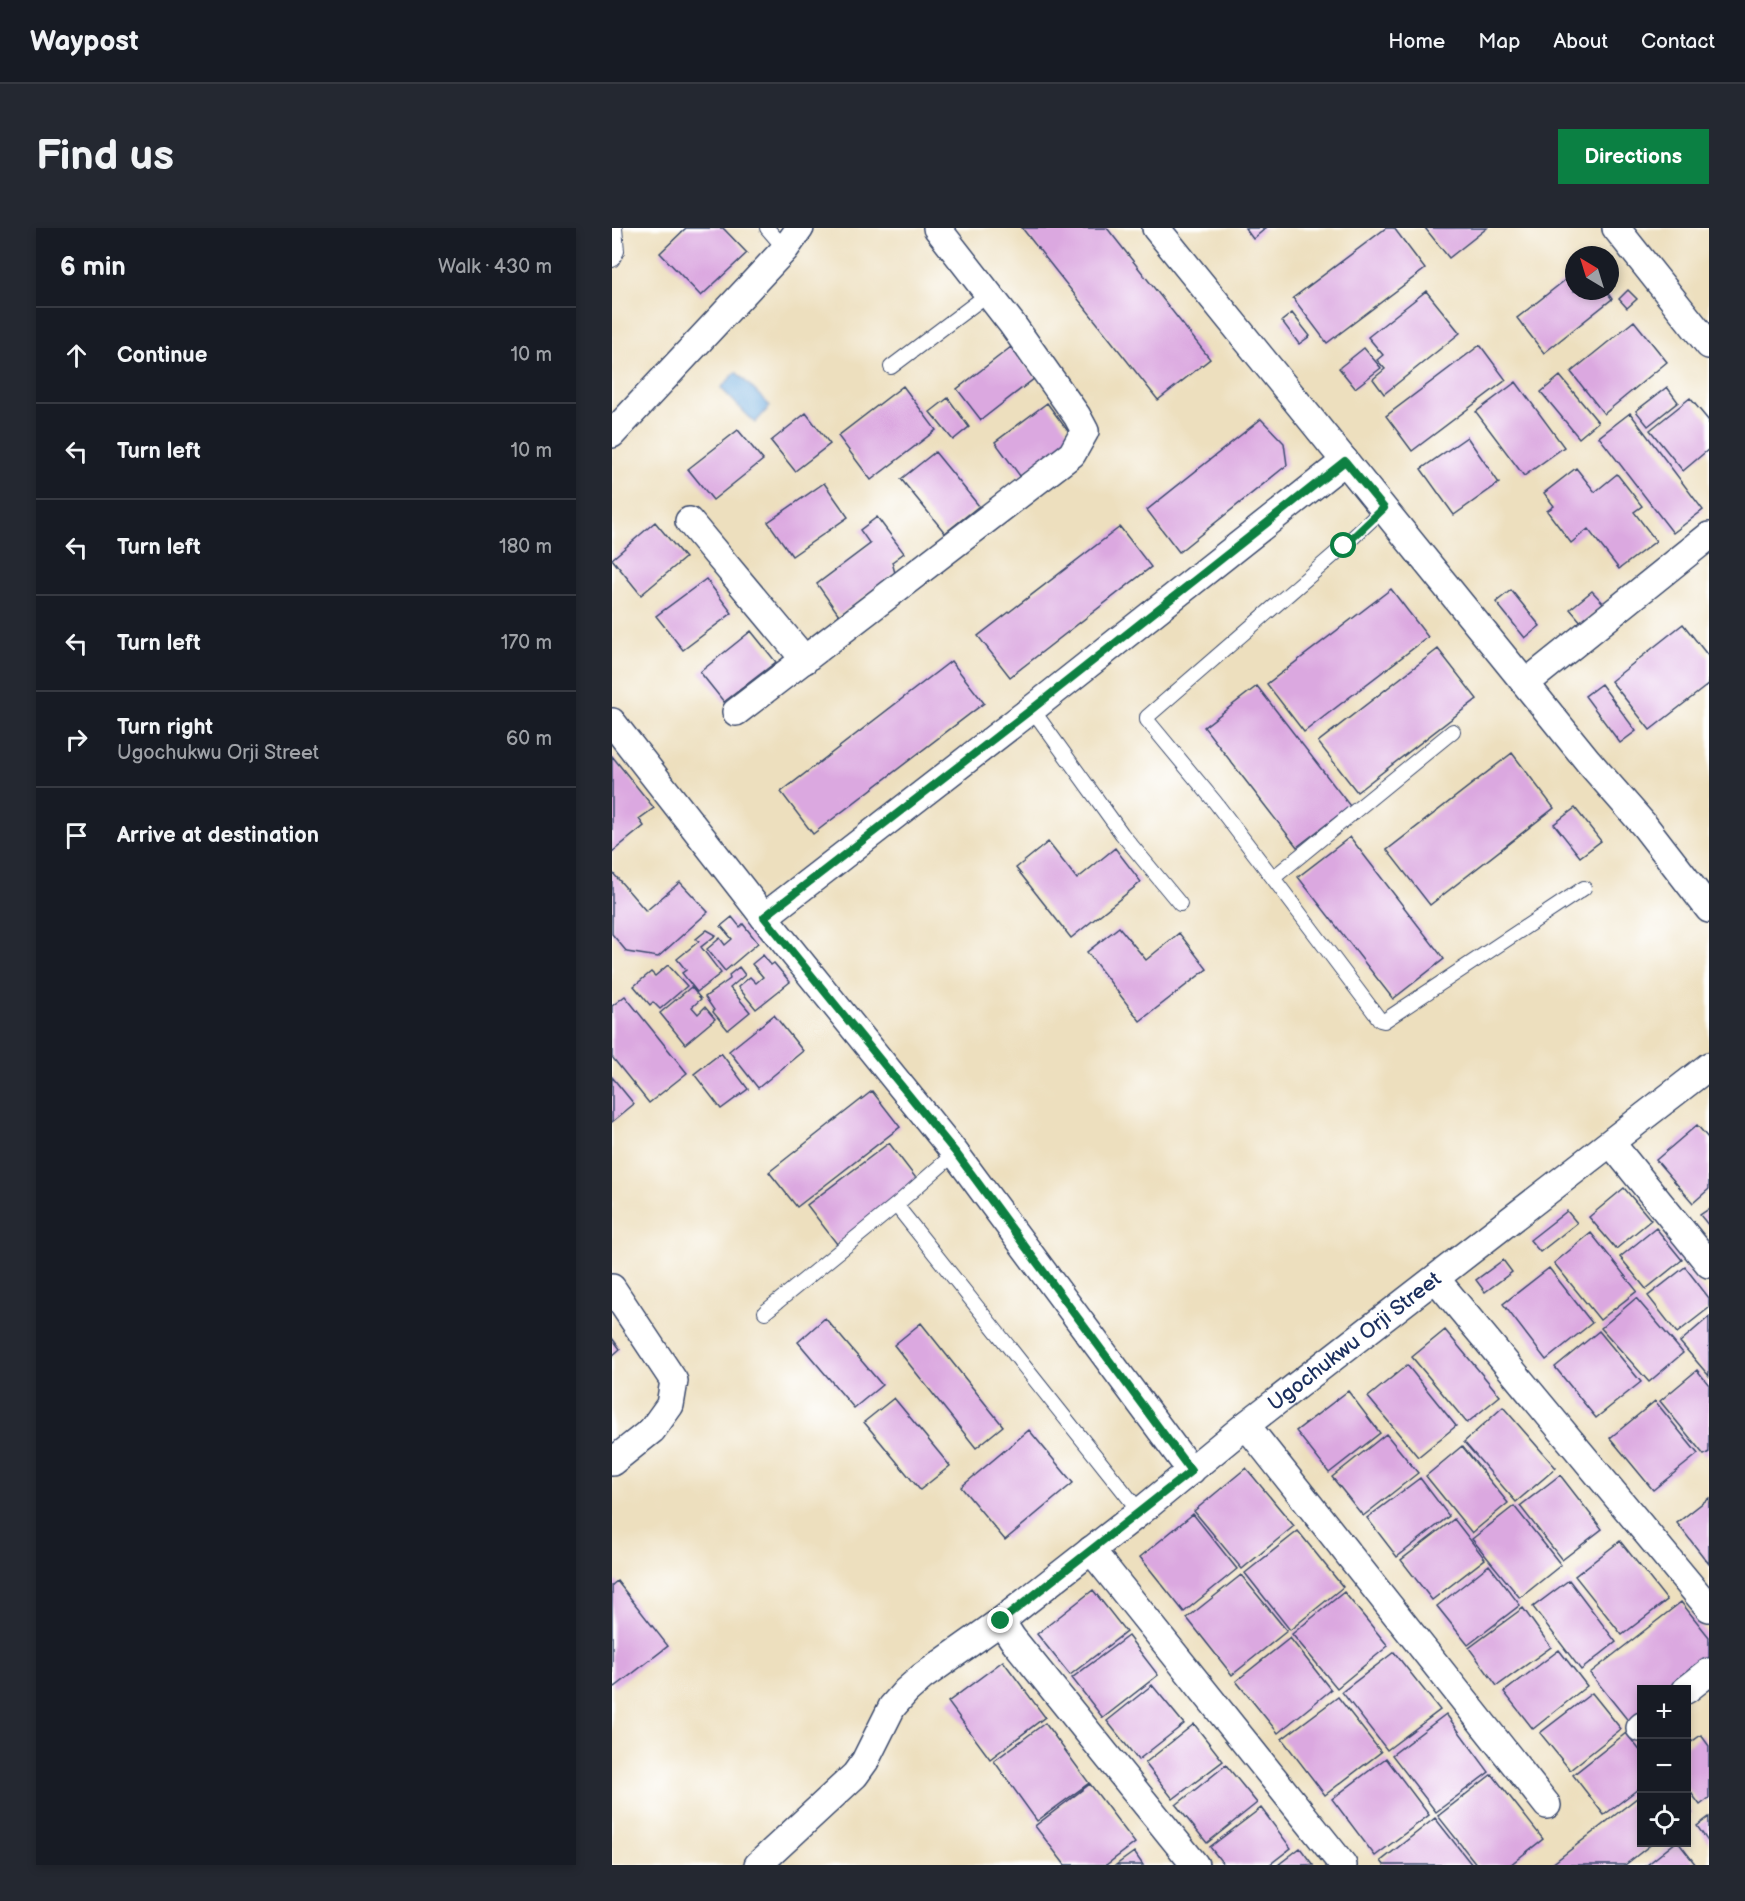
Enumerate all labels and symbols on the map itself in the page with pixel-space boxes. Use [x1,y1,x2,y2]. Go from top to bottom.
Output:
north arrow [1565,246,1619,300]
route start [1330,532,1356,558]
street label: Ugochukwu Orji Street [1263,1266,1446,1416]
route end [987,1607,1013,1633]

